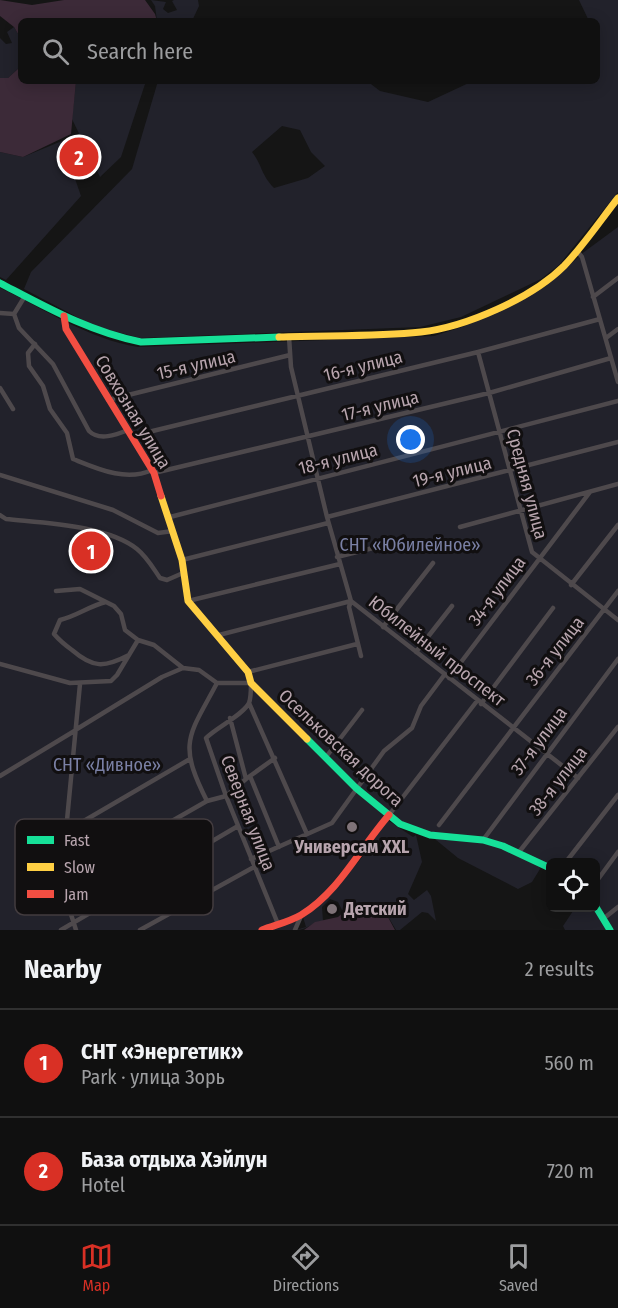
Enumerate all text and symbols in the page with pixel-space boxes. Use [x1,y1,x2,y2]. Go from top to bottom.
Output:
search box [18,18,600,84]
icon: search [39,35,72,68]
text: Search here [87,38,193,65]
pin: 2 [60,134,98,180]
street label: 15-я улица [155,345,238,385]
street label: 16-я улица [321,346,405,386]
street label: Совхозная улица [90,351,176,473]
street label: 17-я улица [339,386,421,426]
your location [396,425,425,454]
street label: Средняя улица [502,426,552,542]
street label: 18-я улица [296,439,380,479]
street label: 19-я улица [410,452,494,492]
pin: 1 [72,528,110,574]
park label: СНТ «Юбилейное» [339,534,481,556]
street label: 34-я улица [464,552,530,630]
street label: Юбилейный проспект [364,591,510,712]
street label: 36-я улица [521,612,589,690]
street label: Осельковская дорога [274,685,408,811]
street label: 37-я улица [506,702,572,780]
street label: 38-я улица [524,742,592,820]
street label: Северная улица [216,752,280,874]
park label: СНТ «Дивное» [53,754,161,776]
legend [15,819,213,915]
marker: Универсам XXL [345,820,359,834]
text: Fast [64,831,91,850]
place label: Универсам XXL [294,836,410,858]
text: Slow [64,858,95,877]
map controls [546,858,600,912]
button: locate [546,858,600,912]
text: Jam [64,885,89,904]
place label: Детский [343,898,407,920]
marker: Детский [325,902,339,916]
text: Nearby [24,954,101,985]
text: 2 results [525,957,594,981]
text: СНТ «Энергетик» [81,1038,243,1065]
text: 1 [39,1051,48,1075]
text: 560 m [544,1051,594,1075]
text: Park · улица Зорь [81,1065,225,1089]
text: База отдыха Хэйлун [81,1146,268,1173]
text: 2 [39,1159,48,1183]
text: 720 m [547,1159,594,1183]
text: Hotel [81,1173,125,1197]
tab: Map [80,1240,113,1295]
tab: Directions [273,1240,339,1295]
tab: Saved [499,1240,538,1295]

